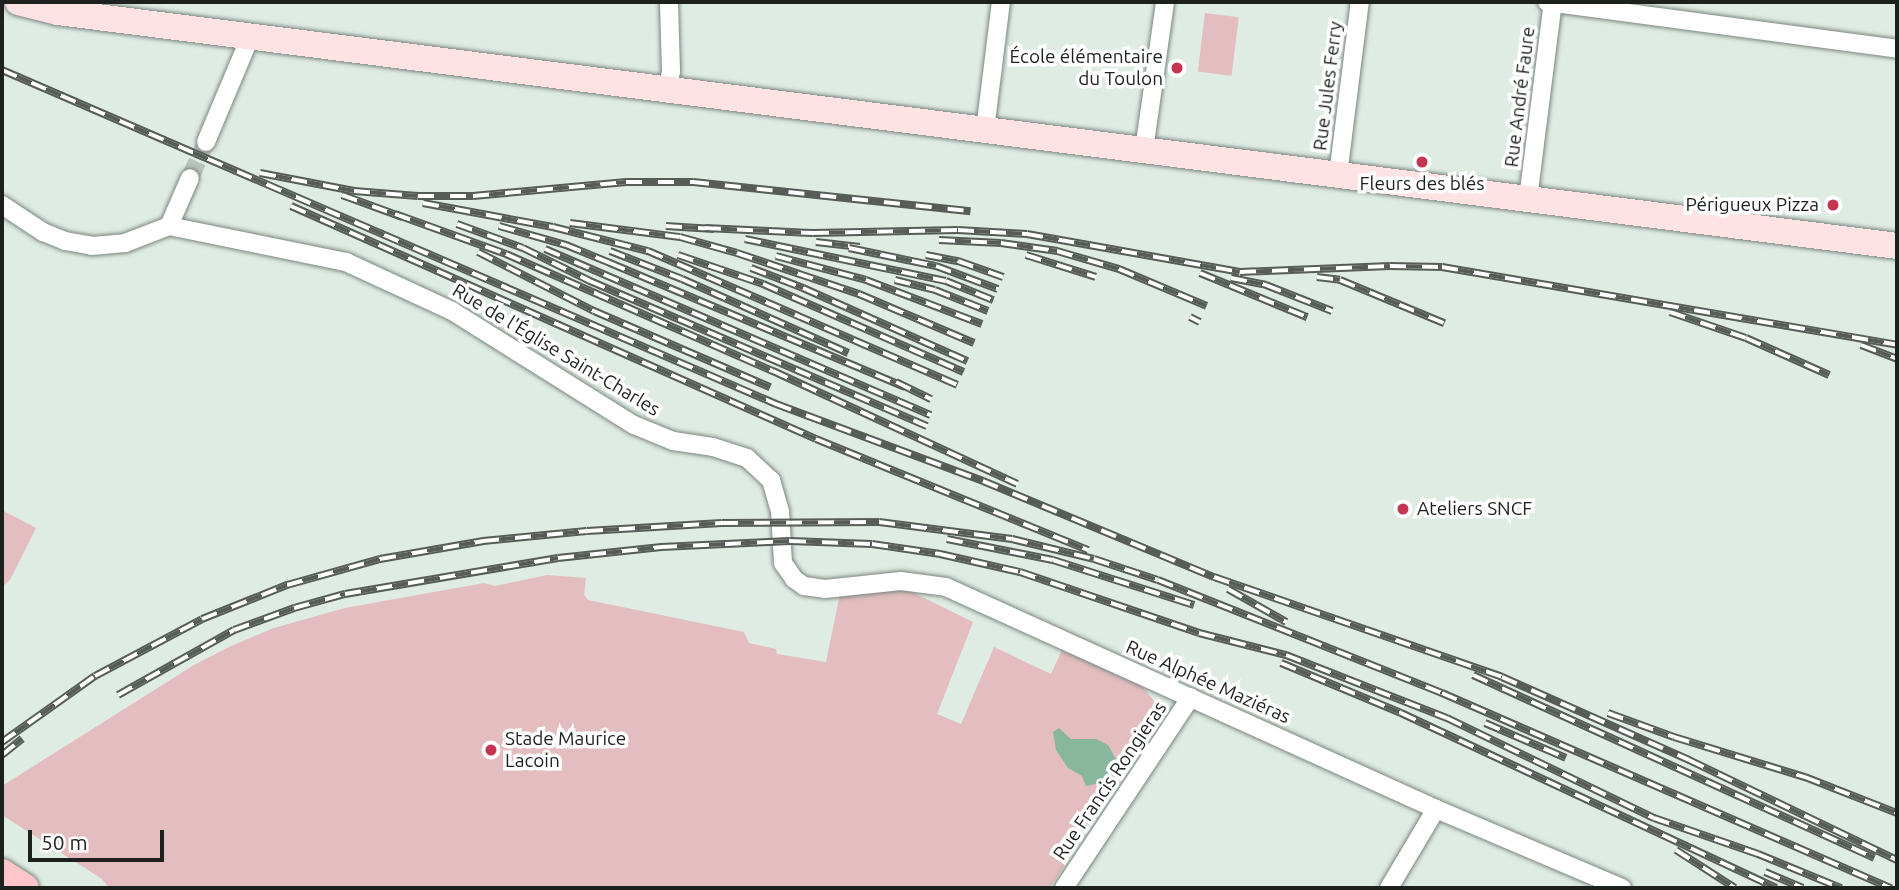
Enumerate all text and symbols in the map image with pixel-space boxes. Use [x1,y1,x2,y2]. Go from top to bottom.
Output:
street label: Rue Jules Ferry [1309,20,1347,152]
street label: Rue André Faure [1500,25,1540,169]
place label: École élémentaire du Toulon [1009,46,1163,90]
marker: École élémentaire du Toulon [1169,60,1185,76]
marker: Fleurs des blés [1414,154,1430,170]
place label: Fleurs des blés [1359,173,1485,195]
place label: Périgueux Pizza [1685,194,1819,216]
marker: Périgueux Pizza [1825,197,1841,213]
street label: Rue de l'Église Saint-Charles [448,279,664,421]
place label: Ateliers SNCF [1417,498,1532,520]
marker: Ateliers SNCF [1395,501,1411,517]
street label: Rue Alphée Maziéras [1122,635,1294,729]
street label: Rue Francis Rongieras [1049,698,1171,864]
place label: Stade Maurice Lacoin [505,728,626,772]
marker: Stade Maurice Lacoin [483,742,499,758]
scale bar [32,816,168,860]
text: 50 m [41,830,88,854]

